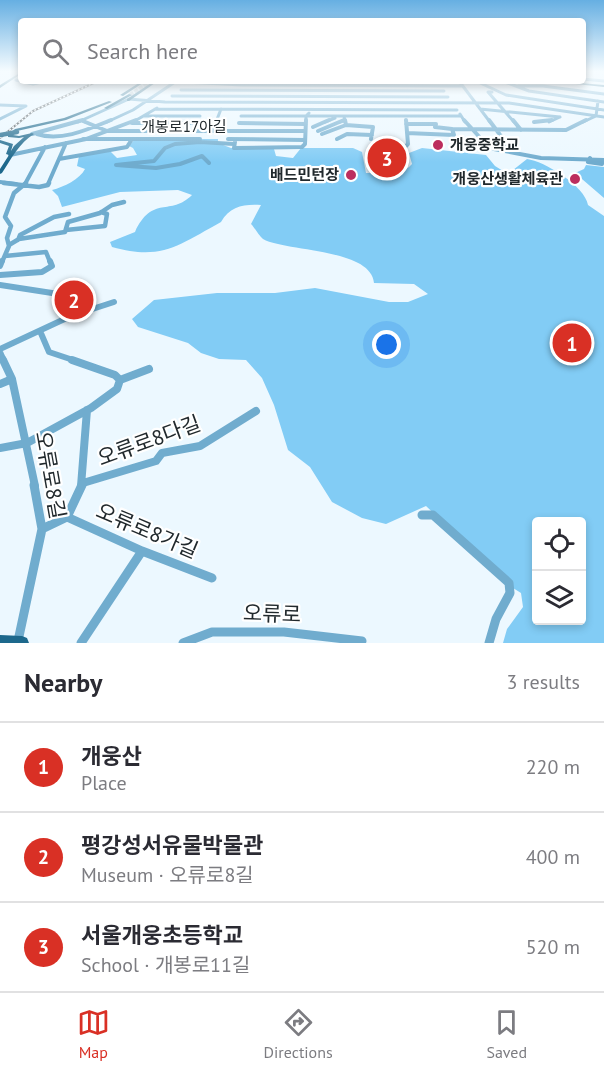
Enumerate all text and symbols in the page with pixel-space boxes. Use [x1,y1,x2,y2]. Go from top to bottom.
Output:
search box [18,18,586,84]
icon: search [39,35,72,68]
text: Search here [87,37,198,65]
street label: 개봉로17아길 [141,117,227,136]
place label: 개웅중학교 [450,135,519,154]
pin: 3 [368,136,406,180]
marker: 개웅중학교 [431,138,445,152]
place label: 배드민턴장 [270,165,339,184]
marker: 배드민턴장 [344,168,358,182]
place label: 개웅산생활체육관 [453,169,563,188]
marker: 개웅산생활체육관 [568,172,582,186]
pin: 2 [54,278,94,322]
pin: 1 [552,320,592,366]
your location [372,330,401,359]
street label: 오류로8다길 [93,409,204,472]
street label: 오류로8길 [29,429,71,521]
street label: 오류로8가길 [92,497,202,564]
map controls [532,517,586,625]
button: locate [532,517,586,571]
button: layers [532,571,586,625]
street label: 오류로 [243,599,301,628]
text: Nearby [24,666,102,699]
text: 3 results [507,669,580,695]
text: 개웅산 [81,742,142,770]
text: 1 [38,754,49,780]
text: 220 m [526,754,580,780]
text: Place [81,770,127,796]
text: 평강성서유물박물관 [81,831,263,859]
text: 2 [38,844,49,870]
text: 400 m [526,844,580,870]
text: Museum · 오류로8길 [81,862,254,888]
text: 서울개웅초등학교 [81,921,243,949]
text: 3 [38,934,49,960]
text: 520 m [526,934,580,960]
text: School · 개봉로11길 [81,952,250,978]
tab: Map [77,1006,110,1062]
tab: Directions [264,1006,333,1062]
tab: Saved [486,1006,527,1062]

